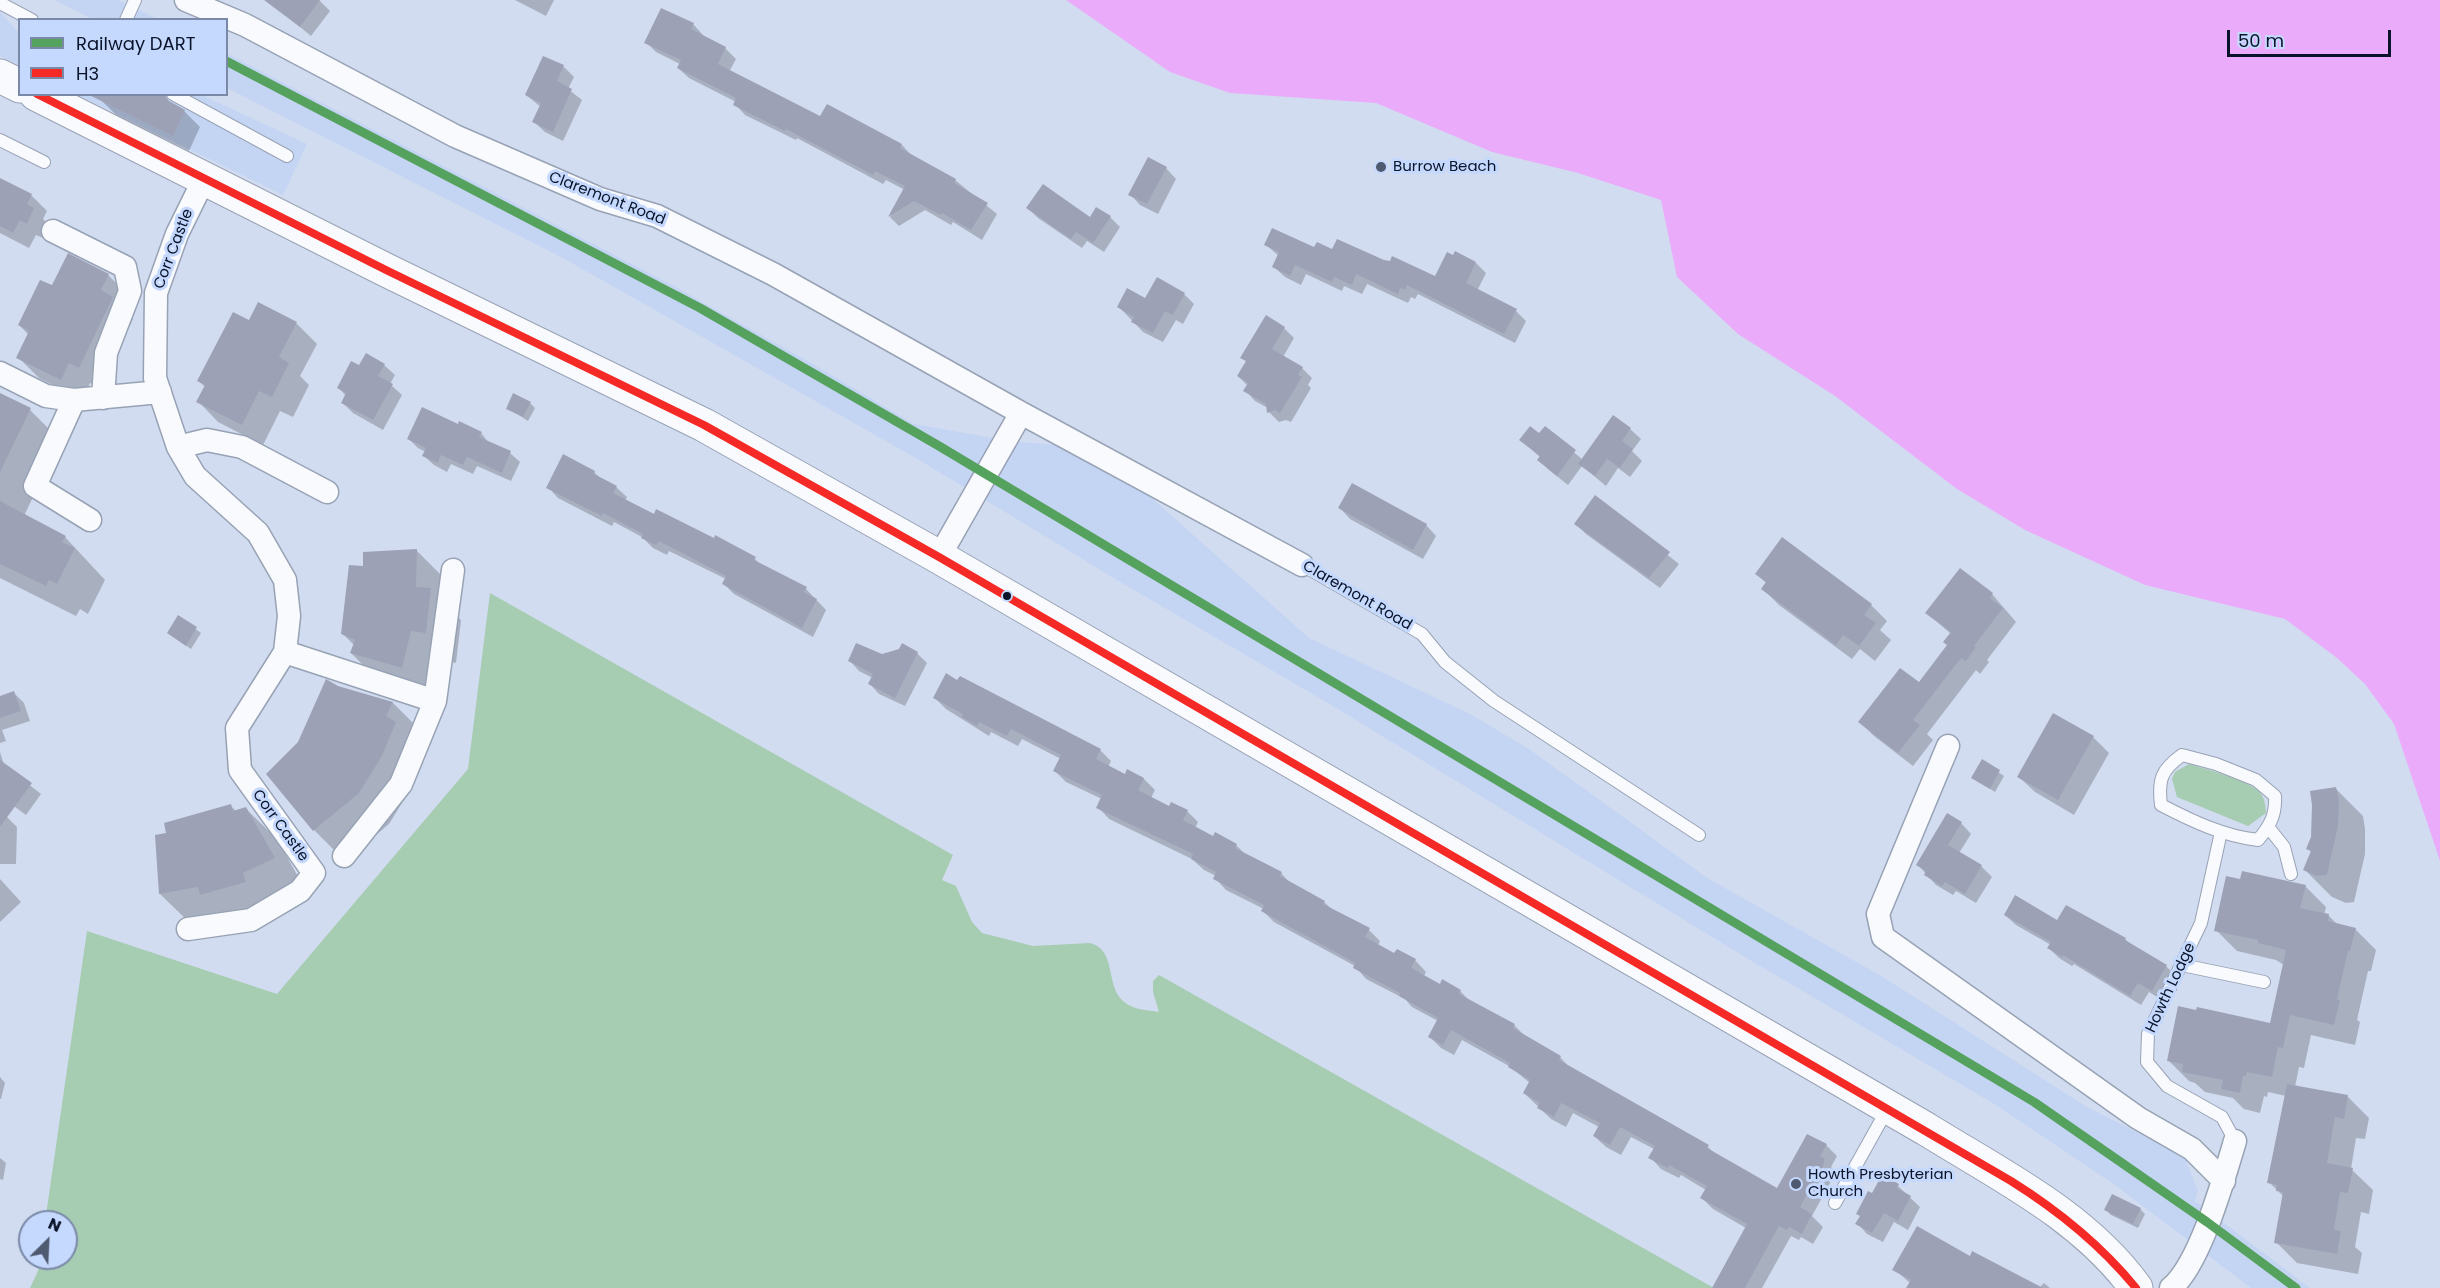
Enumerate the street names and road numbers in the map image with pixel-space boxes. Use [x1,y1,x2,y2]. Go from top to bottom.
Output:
street label: Claremont Road [546,168,668,230]
street label: Corr Castle [150,206,198,292]
street label: Claremont Road [1299,557,1415,635]
street label: Corr Castle [248,787,312,865]
street label: Howth Lodge [2142,940,2200,1036]

